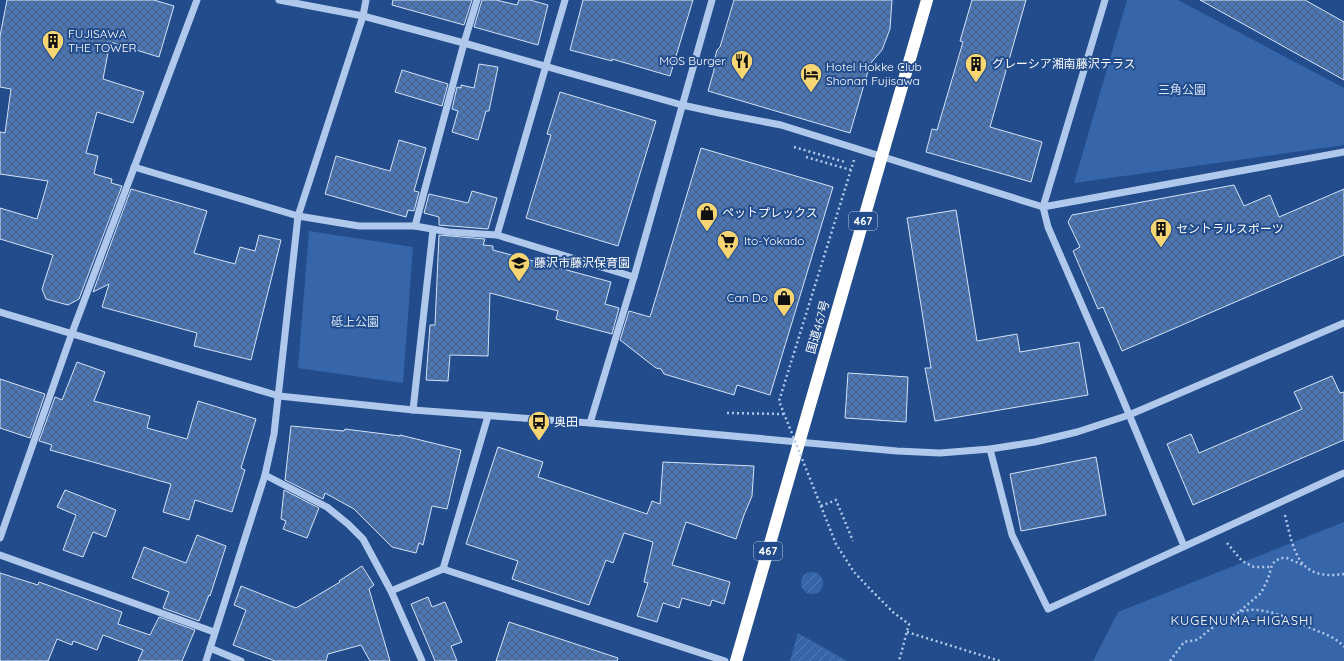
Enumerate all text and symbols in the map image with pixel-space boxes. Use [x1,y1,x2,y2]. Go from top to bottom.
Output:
place label: FUJISAWA THE TOWER [68,26,137,55]
building icon: FUJISAWA THE TOWER [40,28,66,61]
restaurant icon: MOS Burger [729,48,755,81]
building icon: グレーシア湘南藤沢テラス [963,51,989,84]
place label: MOS Burger [659,53,726,68]
place label: グレーシア湘南藤沢テラス [992,56,1136,71]
place label: Hotel Hokke Club Shonan Fujisawa [826,59,922,88]
hotel icon: Hotel Hokke Club Shonan Fujisawa [798,61,824,94]
park label: 三角公園 [1158,82,1206,97]
shop icon: ペットプレックス [694,200,720,233]
place label: ペットプレックス [722,205,818,220]
road number: 467 [849,212,877,230]
building icon: セントラルスポーツ [1148,216,1174,249]
place label: セントラルスポーツ [1176,221,1284,236]
supermarket icon: Ito-Yokado [715,228,741,261]
place label: Ito-Yokado [744,233,805,248]
school or university icon: 藤沢市藤沢保育園 [506,250,532,283]
place label: 藤沢市藤沢保育園 [534,255,630,270]
shop icon: Can Do [771,285,797,318]
place label: Can Do [727,290,768,305]
street label: 国道467号 [803,298,832,355]
park label: 砥上公園 [331,314,379,329]
bus stop icon: 奥田 [526,409,552,442]
place label: 奥田 [554,414,578,429]
road number: 467 [754,542,782,560]
district label: KUGENUMA-HIGASHI [1170,612,1314,628]

